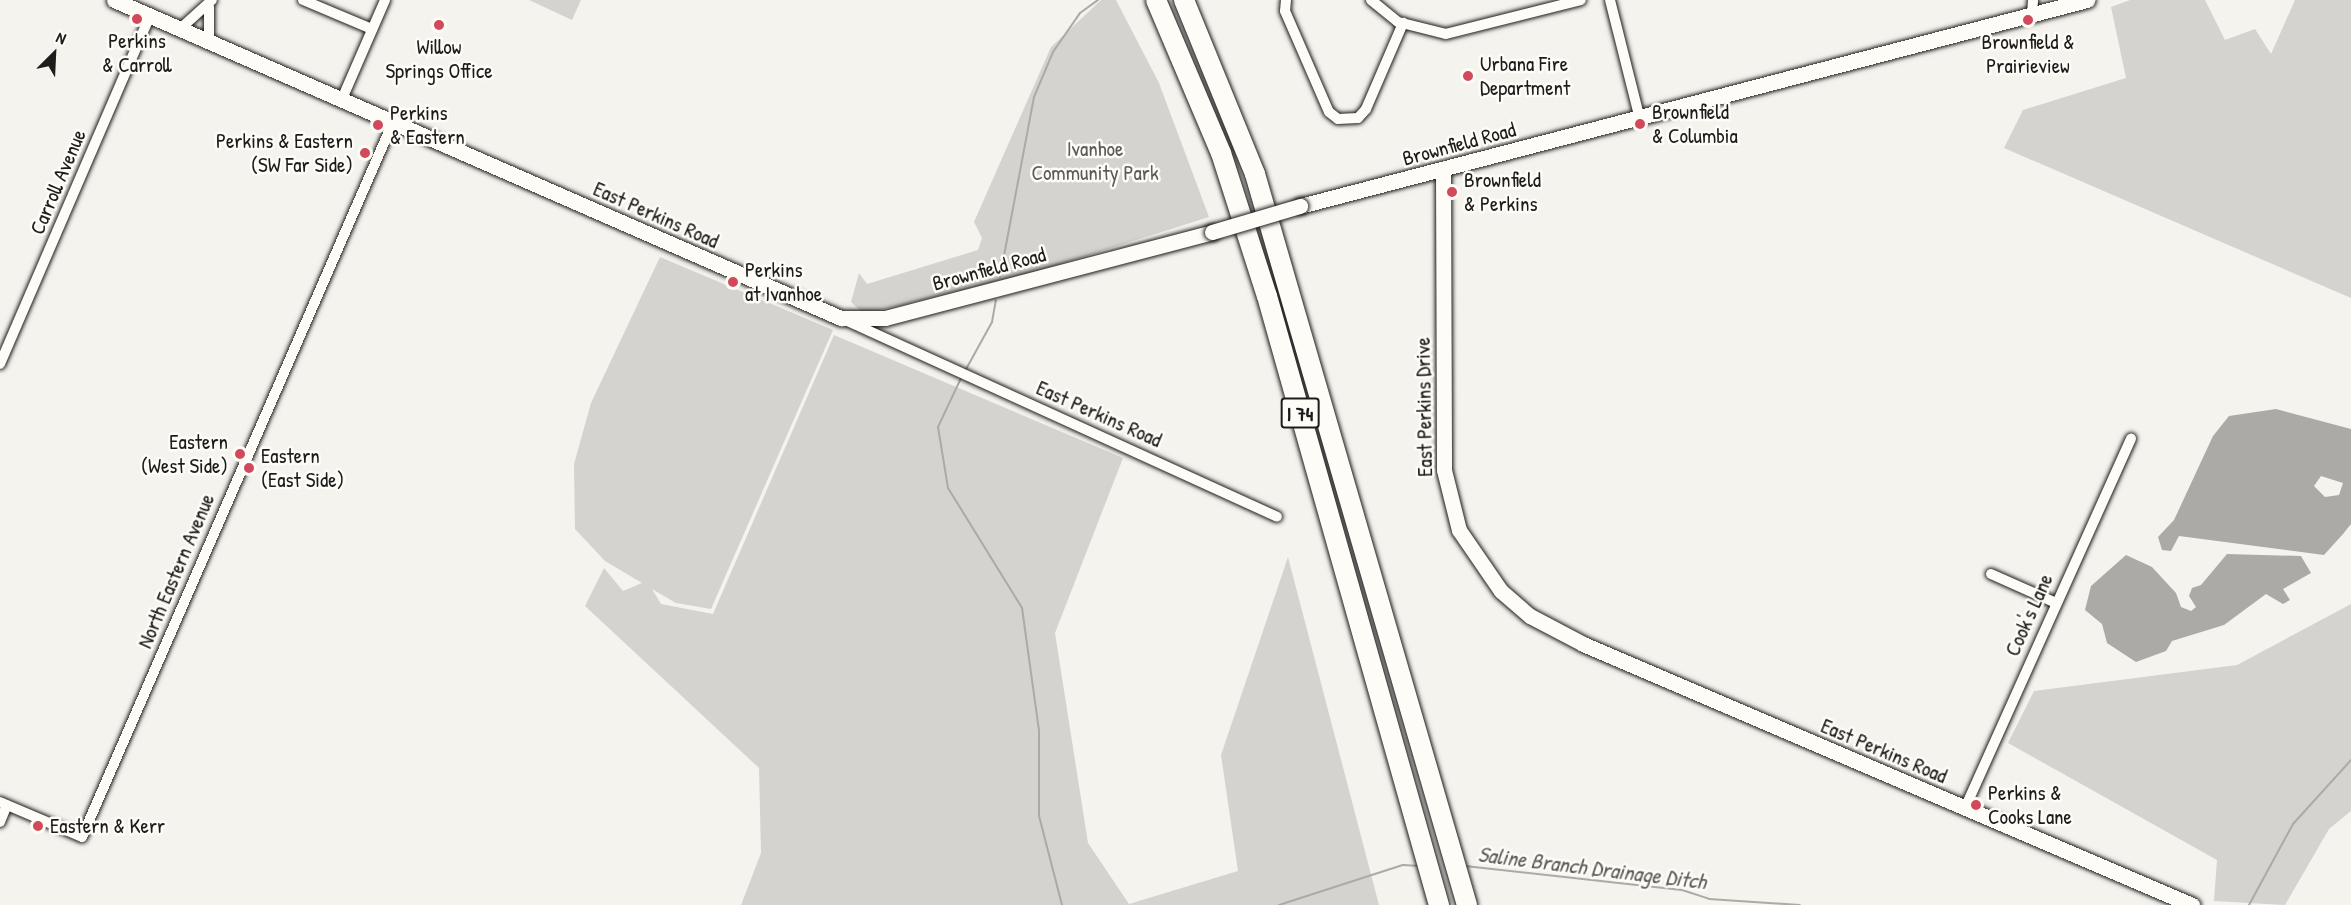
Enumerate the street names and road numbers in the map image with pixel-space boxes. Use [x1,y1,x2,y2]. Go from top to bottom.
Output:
street label: Brownfield Road [1400,117,1518,171]
street label: Carroll Avenue [25,126,91,238]
street label: East Perkins Road [589,176,723,254]
street label: Brownfield Road [930,242,1048,296]
street label: East Perkins Drive [1410,337,1438,477]
street label: East Perkins Road [1032,375,1166,453]
road number: I 74 [1280,396,1320,430]
street label: North Eastern Avenue [132,490,220,652]
street label: Cook's Lane [2000,570,2058,660]
street label: East Perkins Road [1817,713,1951,789]

